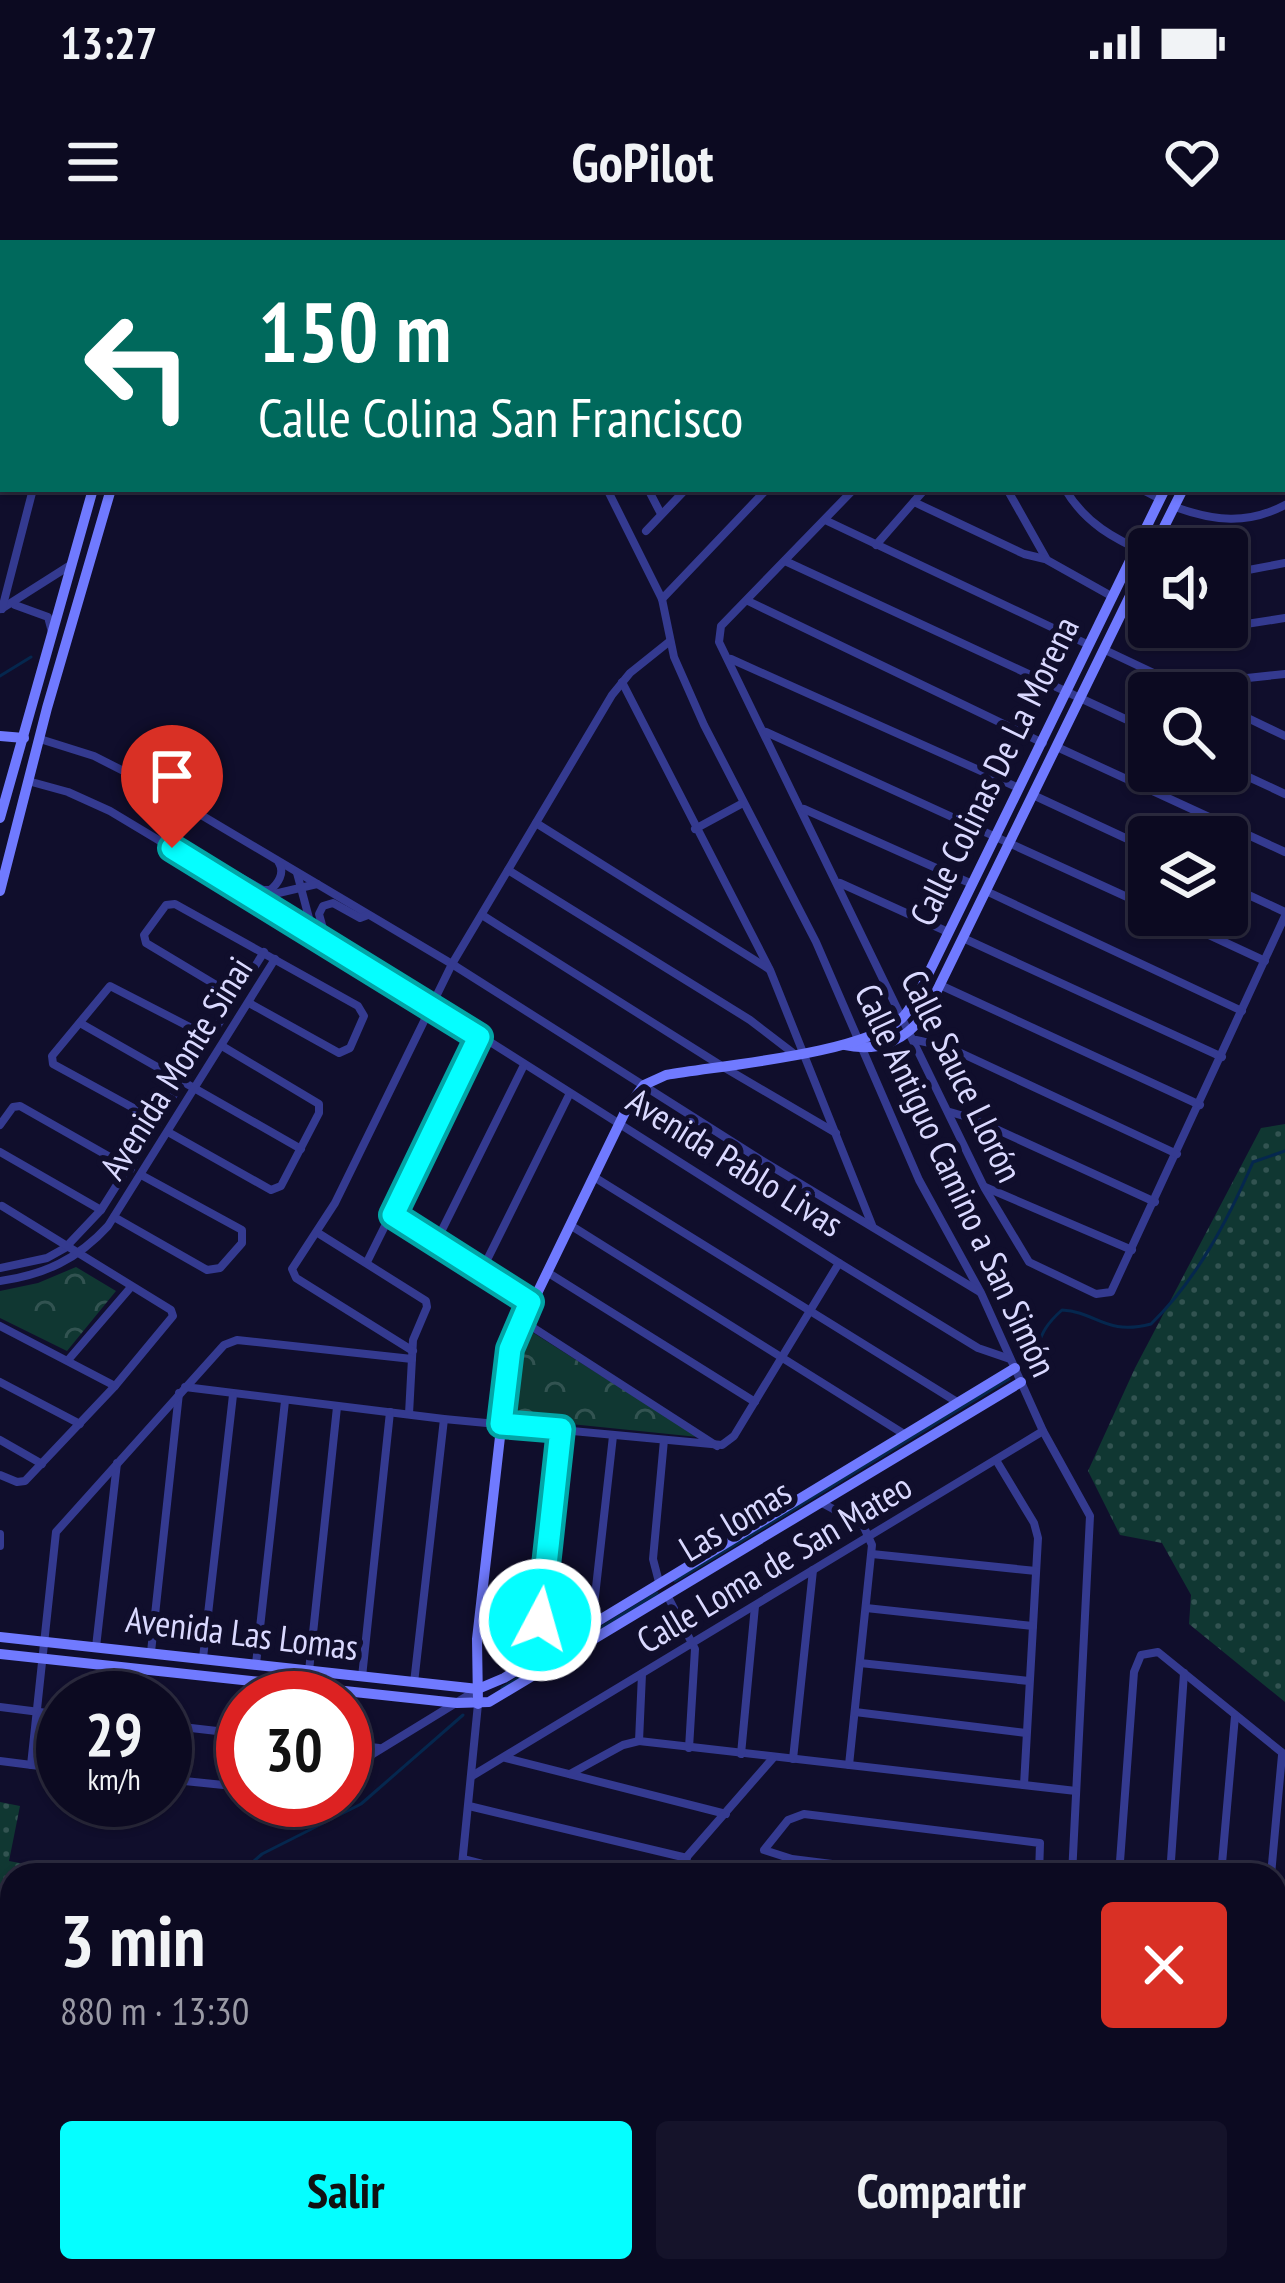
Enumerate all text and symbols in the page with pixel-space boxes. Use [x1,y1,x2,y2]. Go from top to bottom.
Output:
text: 13:27 [60,13,157,71]
text: GoPilot [572,127,713,197]
icon: menu [60,129,126,195]
icon: heart [1159,129,1225,195]
text: 150 m [258,276,451,385]
icon: left [60,288,216,444]
text: Calle Colina San Francisco [258,382,743,452]
map controls [1128,528,1248,936]
button: sound [1128,528,1248,648]
street label: Calle Colinas De La Morena [898,608,1089,933]
button: search [1128,672,1248,792]
pin [121,725,223,848]
icon: arrive [139,743,205,809]
button: layers [1128,816,1248,936]
street label: Avenida Monte Sinai [88,948,263,1188]
street label: Calle Sauce Llorón [891,962,1034,1189]
street label: Calle Antiguo Camino a San Simón [845,976,1068,1383]
street label: Avenida Pablo Livas [618,1076,852,1247]
street label: Calle Loma de San Mateo [628,1462,920,1663]
street label: Las lomas [670,1468,799,1571]
position arrow [477,1557,603,1683]
street label: Avenida Las Lomas [123,1595,361,1670]
speed limit sign: 30 [216,1671,372,1827]
text: 29 [85,1695,143,1773]
text: km/h [87,1759,141,1798]
text: 3 min [60,1893,205,1986]
button: close [1101,1902,1227,2028]
text: 880 m · 13:30 [60,1985,249,2036]
button: Salir [60,2121,632,2259]
button: Compartir [656,2121,1227,2259]

